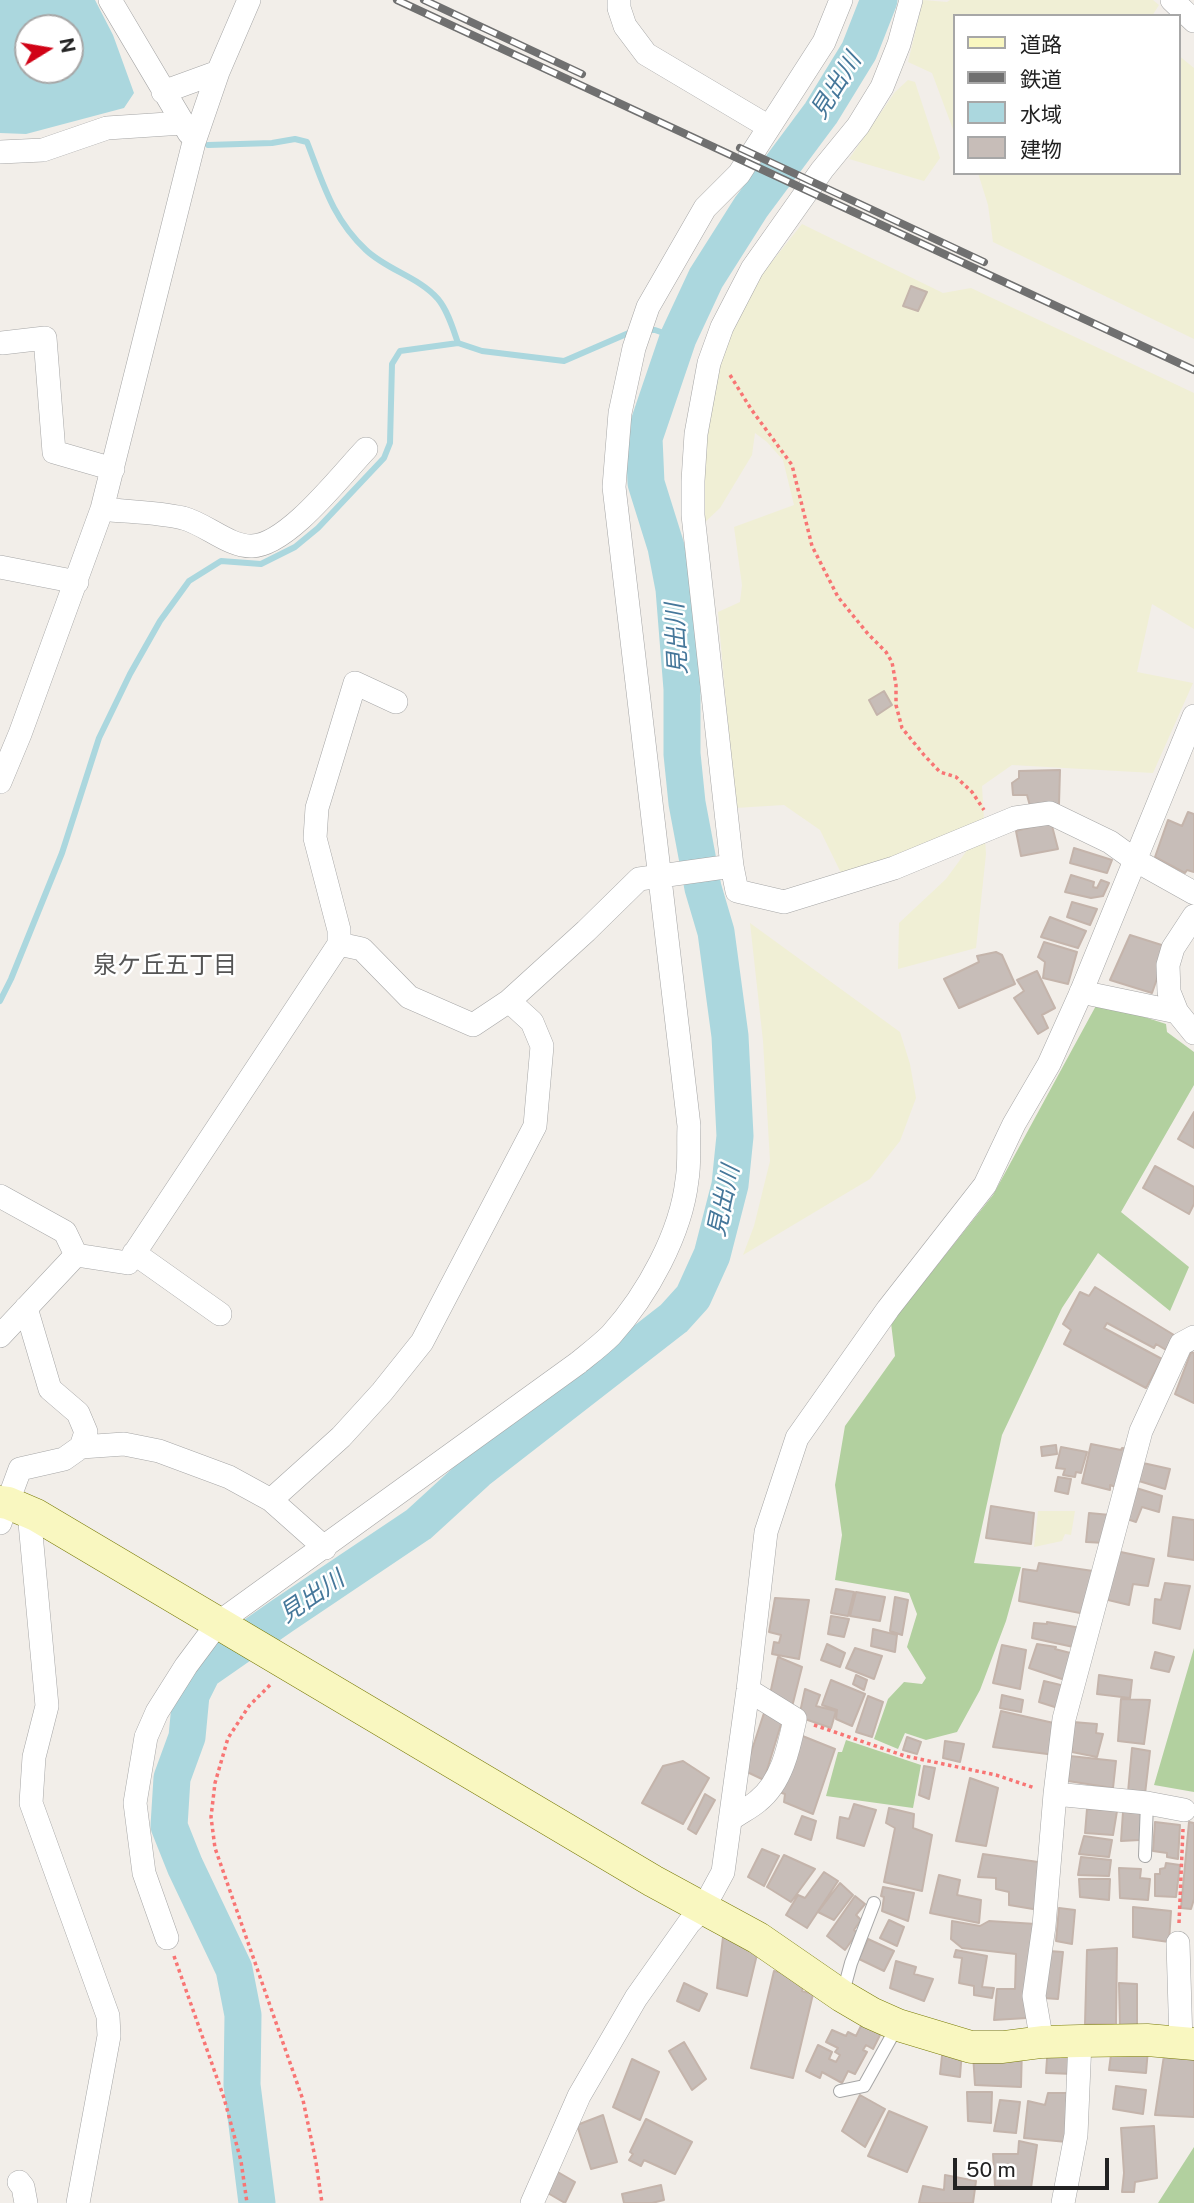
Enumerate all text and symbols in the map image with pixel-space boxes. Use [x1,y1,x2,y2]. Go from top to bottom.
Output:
north arrow [14,14,84,84]
legend [953,14,1180,175]
text: 道路 [1020,32,1062,57]
text: N [55,36,80,55]
water label: 見出川 [805,48,867,124]
text: 鉄道 [1020,67,1062,92]
text: 水域 [1020,102,1062,127]
text: 建物 [1020,137,1062,162]
water label: 見出川 [661,602,693,676]
district label: 泉ケ丘五丁目 [93,952,237,980]
water label: 見出川 [702,1163,746,1239]
water label: 見出川 [274,1565,350,1629]
scale bar [956,2144,1112,2188]
text: 50 m [966,2157,1016,2182]

